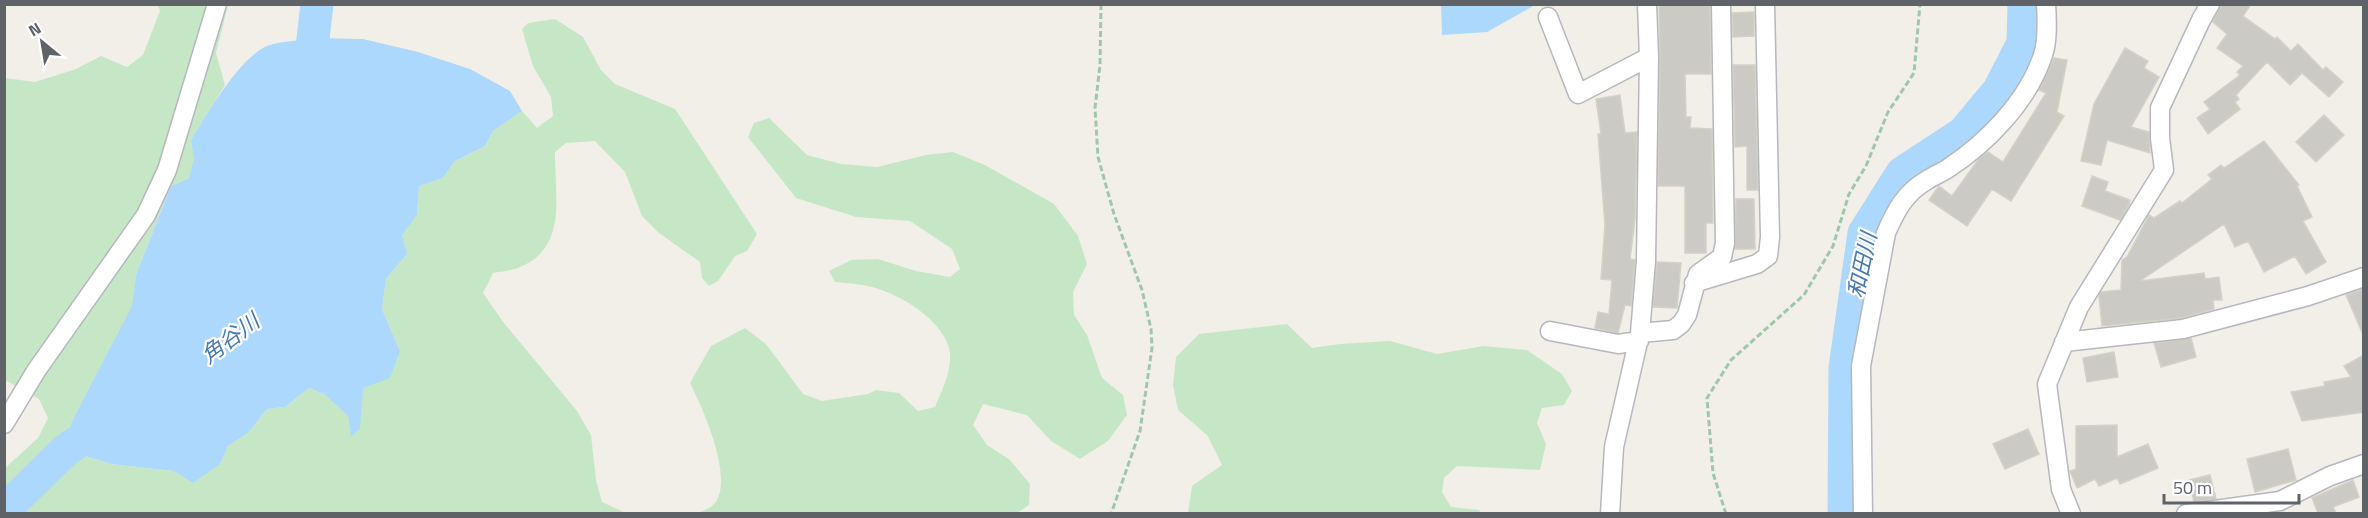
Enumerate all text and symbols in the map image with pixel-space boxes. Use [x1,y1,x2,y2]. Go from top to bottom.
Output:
north arrow [12,12,72,72]
text: N [24,16,45,42]
water label: 和田川 [1839,227,1886,301]
water label: 角谷川 [193,303,268,371]
scale bar [2164,467,2299,505]
text: 50 m [2173,474,2212,501]

